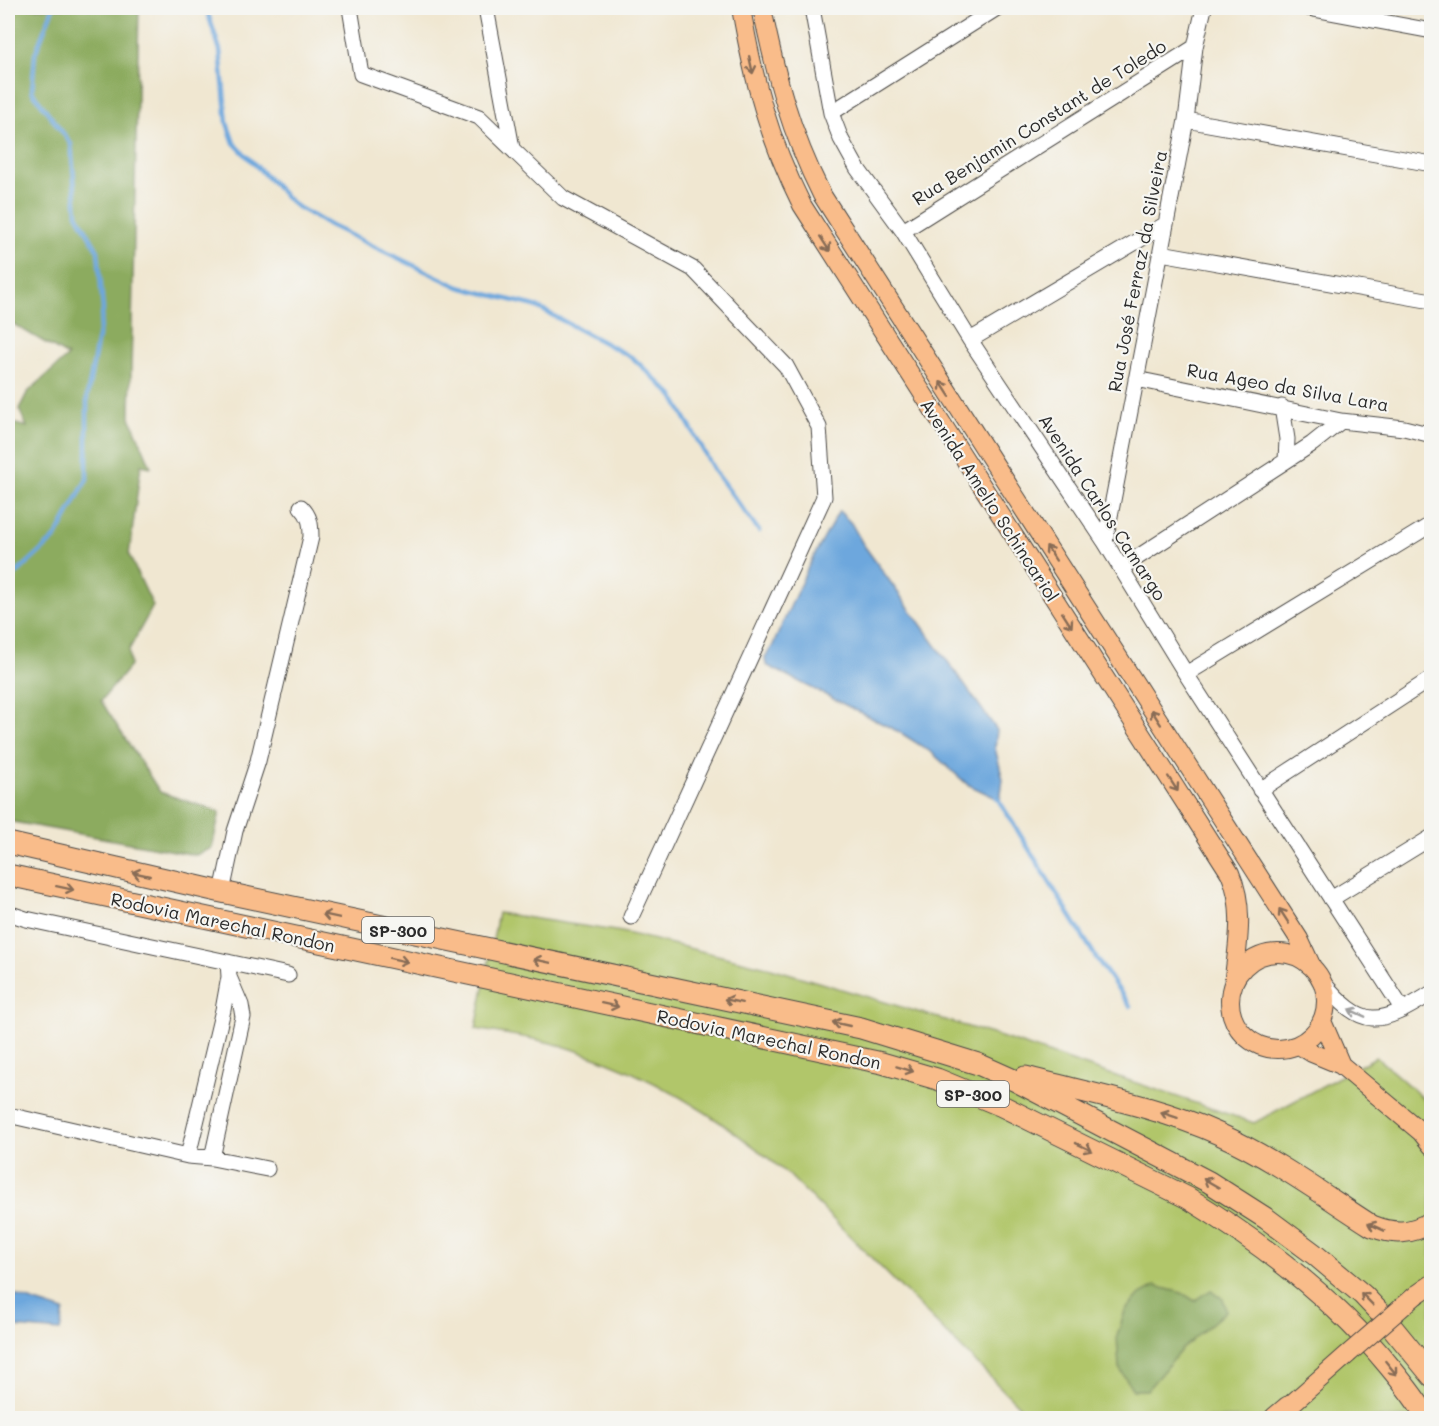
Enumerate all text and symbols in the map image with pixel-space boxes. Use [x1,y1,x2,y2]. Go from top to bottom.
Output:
street label: Rua Benjamin Constant de Toledo [907,33,1171,210]
one-way arrow [746,55,758,74]
street label: Rua José Ferraz da Silveira [1102,148,1172,394]
one-way arrow [820,235,832,252]
street label: Rua Ageo da Silva Lara [1185,357,1391,417]
one-way arrow [939,381,951,398]
street label: Avenida Amelio Schincariol [915,394,1065,606]
street label: Avenida Carlos Camargo [1034,409,1173,605]
one-way arrow [1044,544,1057,561]
one-way arrow [1062,611,1074,628]
one-way arrow [1150,709,1162,725]
one-way arrow [1167,775,1179,792]
one-way arrow [131,867,150,879]
one-way arrow [55,882,74,894]
street label: Rodovia Marechal Rondon [109,887,337,957]
one-way arrow [1278,908,1290,925]
one-way arrow [322,909,341,921]
road number: SP-300 [362,917,434,943]
one-way arrow [389,955,408,966]
one-way arrow [533,955,552,966]
one-way arrow [724,995,743,1006]
one-way arrow [600,1000,619,1012]
street label: Rodovia Marechal Rondon [655,1004,883,1074]
one-way arrow [1348,1006,1366,1018]
one-way arrow [832,1018,852,1029]
one-way arrow [895,1064,914,1075]
road number: SP-300 [937,1081,1009,1107]
one-way arrow [1160,1109,1179,1120]
one-way arrow [1074,1141,1092,1153]
one-way arrow [1203,1177,1220,1189]
one-way arrow [1368,1221,1386,1233]
one-way arrow [1360,1292,1374,1307]
one-way arrow [1384,1360,1397,1376]

